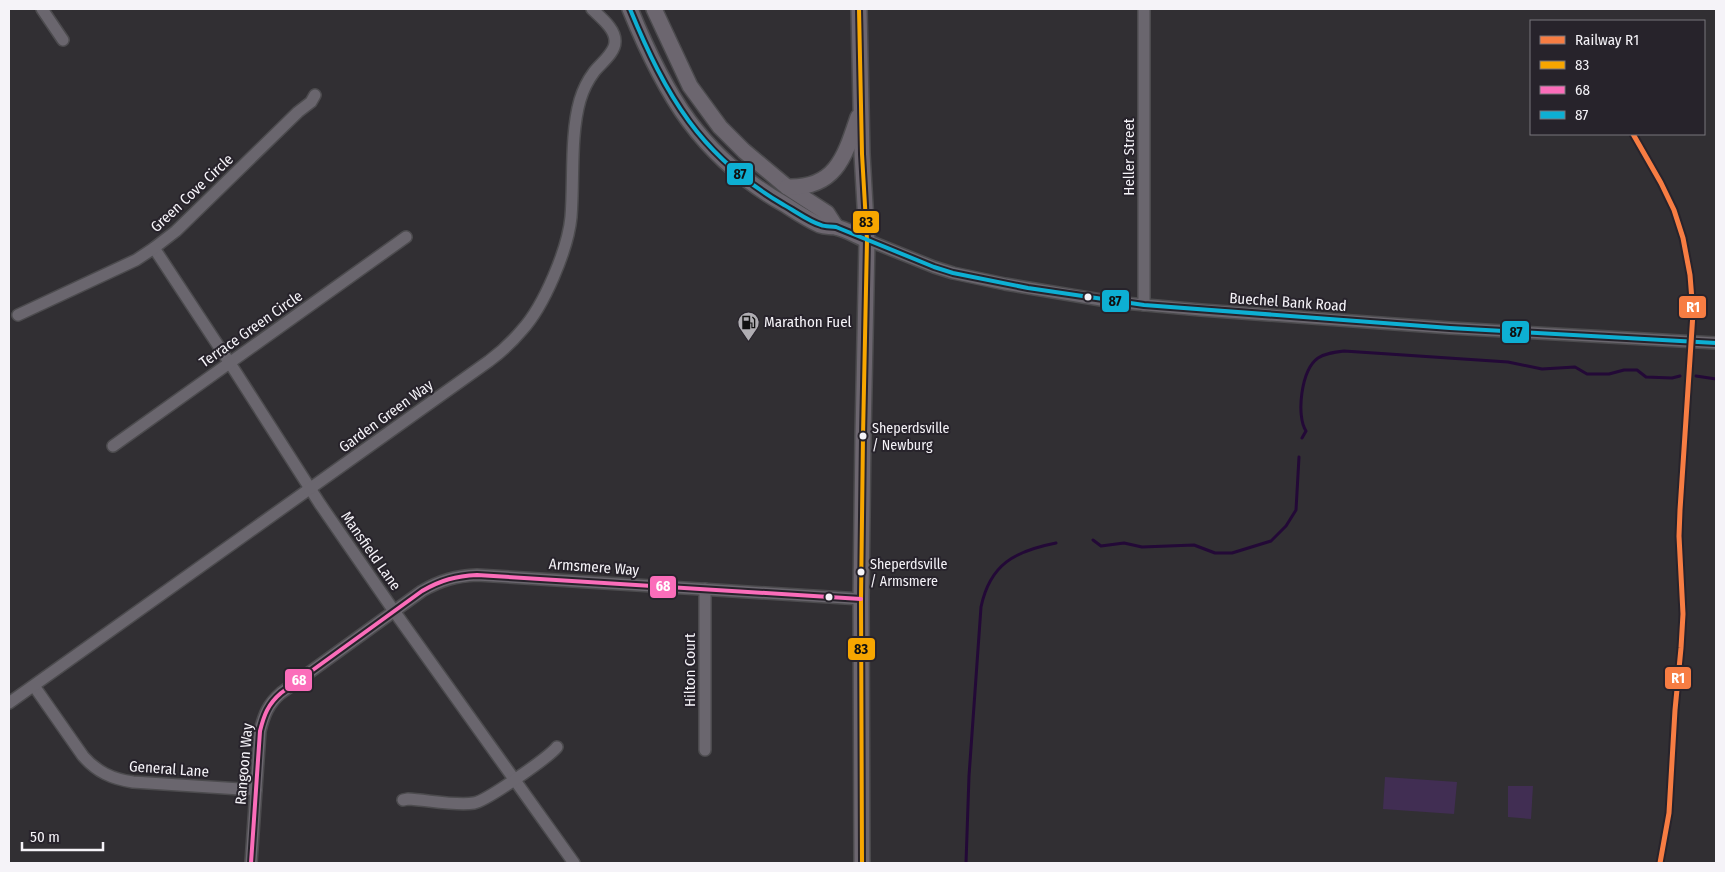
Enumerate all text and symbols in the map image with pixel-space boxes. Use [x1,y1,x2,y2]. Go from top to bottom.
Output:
legend [1530,20,1705,135]
text: Railway R1 [1575,31,1639,49]
text: 83 [1575,56,1590,74]
text: 68 [1575,81,1590,99]
text: 87 [1575,106,1588,124]
street label: Heller Street [1120,118,1138,196]
street label: Green Cove Circle [147,150,237,236]
line badge: 87 [726,162,754,186]
text: 87 [733,166,747,183]
line badge: 83 [852,210,880,234]
text: 83 [859,214,873,231]
street label: Terrace Green Circle [196,287,306,371]
line badge: 87 [1101,289,1130,313]
street label: Buechel Bank Road [1229,289,1347,315]
unlabelled marker [1083,292,1093,302]
text: 87 [1108,293,1122,310]
line badge: R1 [1678,295,1707,319]
text: R1 [1686,299,1700,316]
fuel station icon: Marathon Fuel [736,310,760,341]
place label: Marathon Fuel [764,313,852,331]
line badge: 87 [1501,320,1530,344]
text: 87 [1509,324,1523,341]
street label: Garden Green Way [335,376,437,456]
place label: Sheperdsville / Newburg [872,420,949,454]
marker: Sheperdsville / Newburg [858,431,868,441]
street label: Mansfield Lane [337,508,405,594]
street label: Armsmere Way [548,555,640,579]
place label: Sheperdsville / Armsmere [870,556,947,590]
marker: Sheperdsville / Armsmere [856,567,866,577]
line badge: 68 [649,575,677,599]
text: 68 [656,578,671,595]
unlabelled marker [824,592,834,602]
street label: Hilton Court [681,633,699,707]
line badge: 83 [847,637,876,661]
text: 83 [854,641,868,658]
line badge: R1 [1664,666,1692,690]
line badge: 68 [284,668,313,692]
text: R1 [1671,670,1685,687]
text: 68 [292,672,307,689]
street label: Rangoon Way [231,722,257,806]
street label: General Lane [128,757,210,781]
scale bar [22,820,104,852]
text: 50 m [30,828,60,846]

